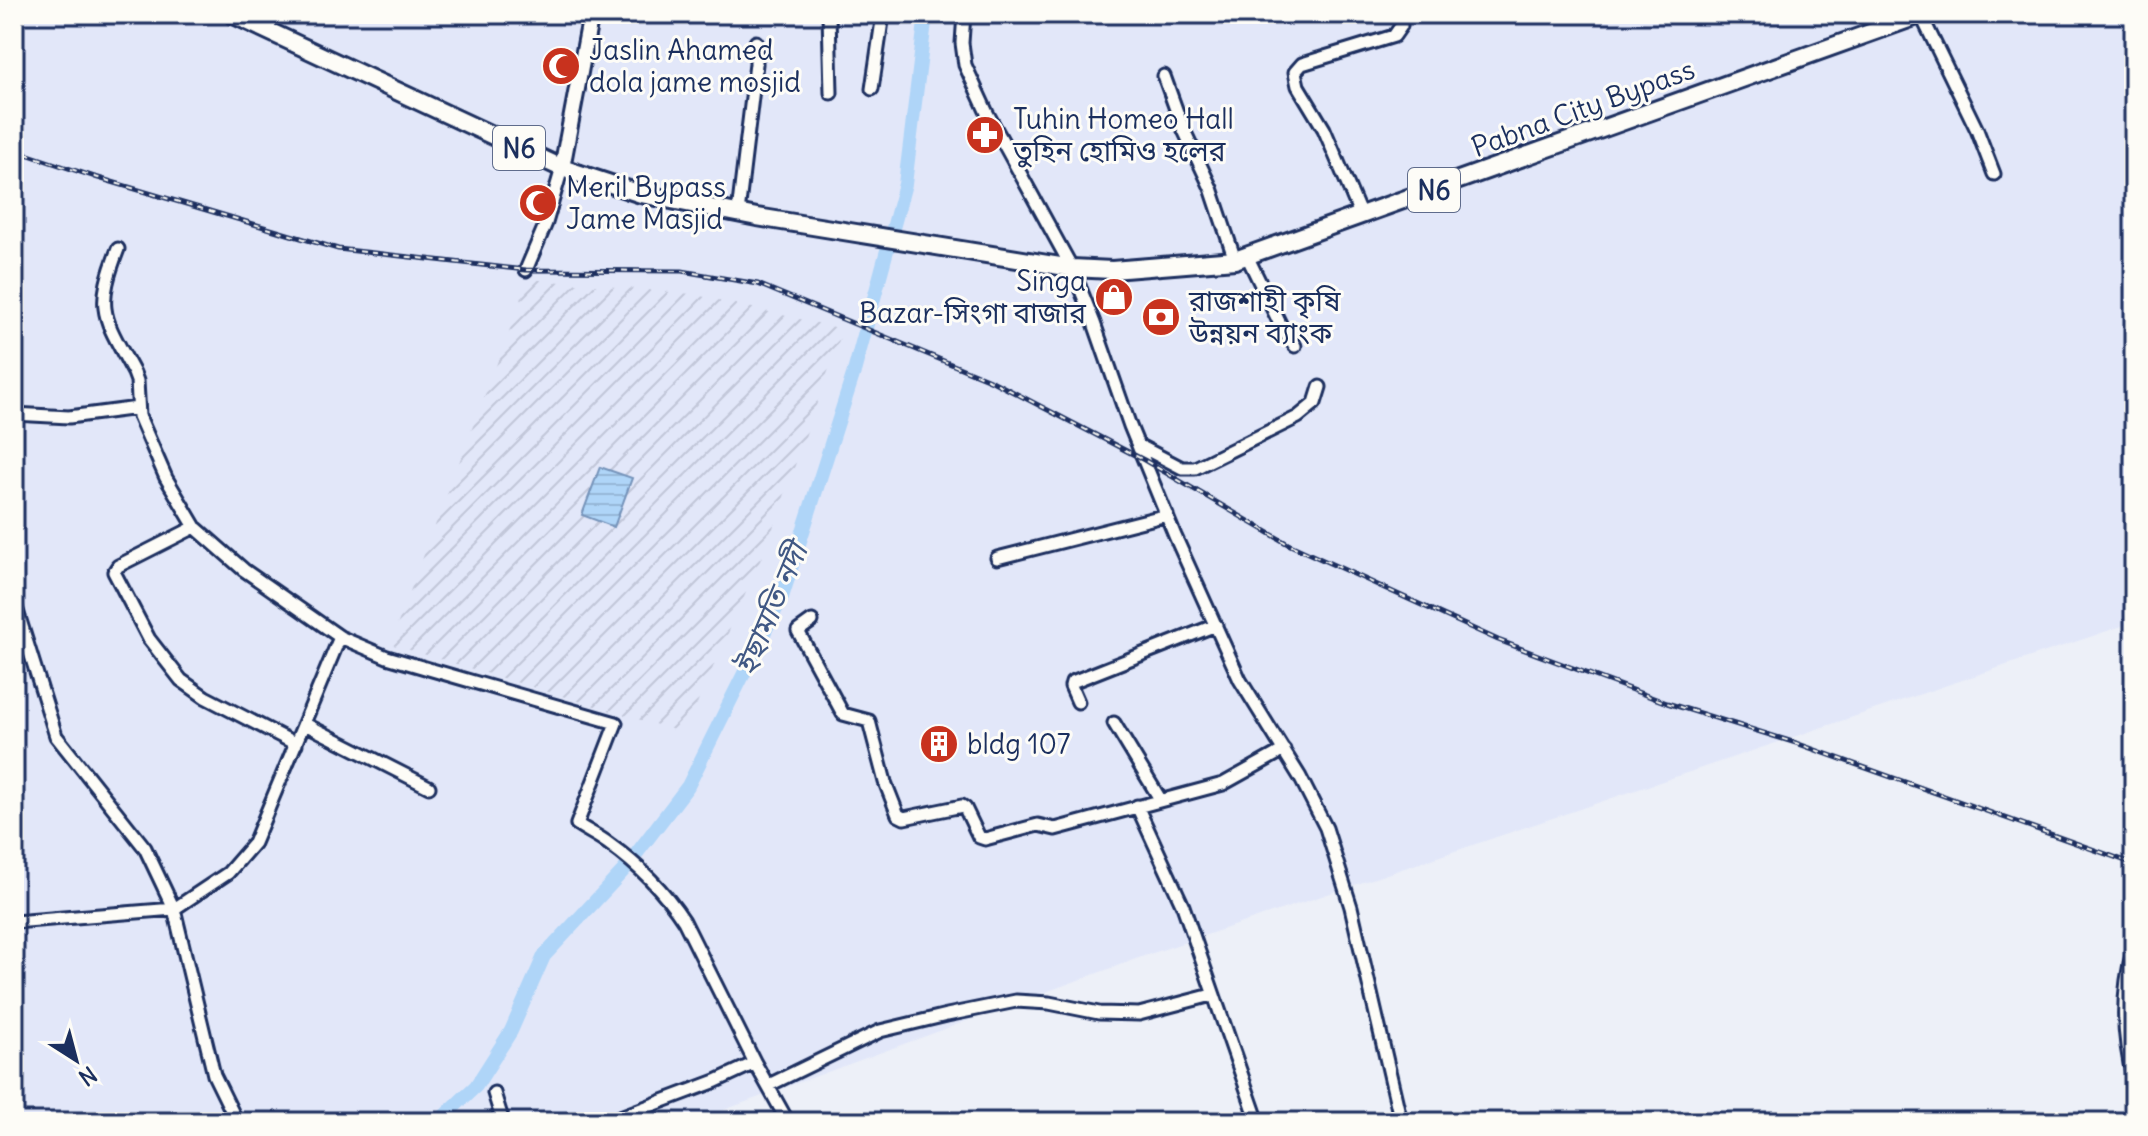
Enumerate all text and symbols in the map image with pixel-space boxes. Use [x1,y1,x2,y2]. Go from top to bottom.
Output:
place label: Jaslin Ahamed dola jame mosjid [589,32,801,100]
mosque icon: Jaslin Ahamed dola jame mosjid [540,45,582,87]
street label: Pabna City Bypass [1467,51,1699,165]
place label: Tuhin Homeo Hall তুহিন হোমিও হলের [1012,101,1234,169]
pharmacy icon: Tuhin Homeo Hall তুহিন হোমিও হলের [964,114,1006,156]
road number: N6 [493,126,545,170]
road number: N6 [1408,168,1460,212]
place label: Meril Bypass Jame Masjid [566,169,726,237]
mosque icon: Meril Bypass Jame Masjid [517,182,559,224]
place label: Singa Bazar-সিংগা বাজার [859,263,1086,331]
shop icon: Singa Bazar-সিংগা বাজার [1093,276,1135,318]
place label: রাজশাহী কৃষি উন্নয়ন ব্যাংক [1188,283,1341,351]
bank icon: রাজশাহী কৃষি উন্নয়ন ব্যাংক [1140,296,1182,338]
water label: ইছামতি নদী [726,533,818,681]
building icon: bldg 107 [918,723,960,765]
place label: bldg 107 [967,726,1071,762]
north arrow [36,1020,116,1100]
text: N [73,1060,102,1092]

